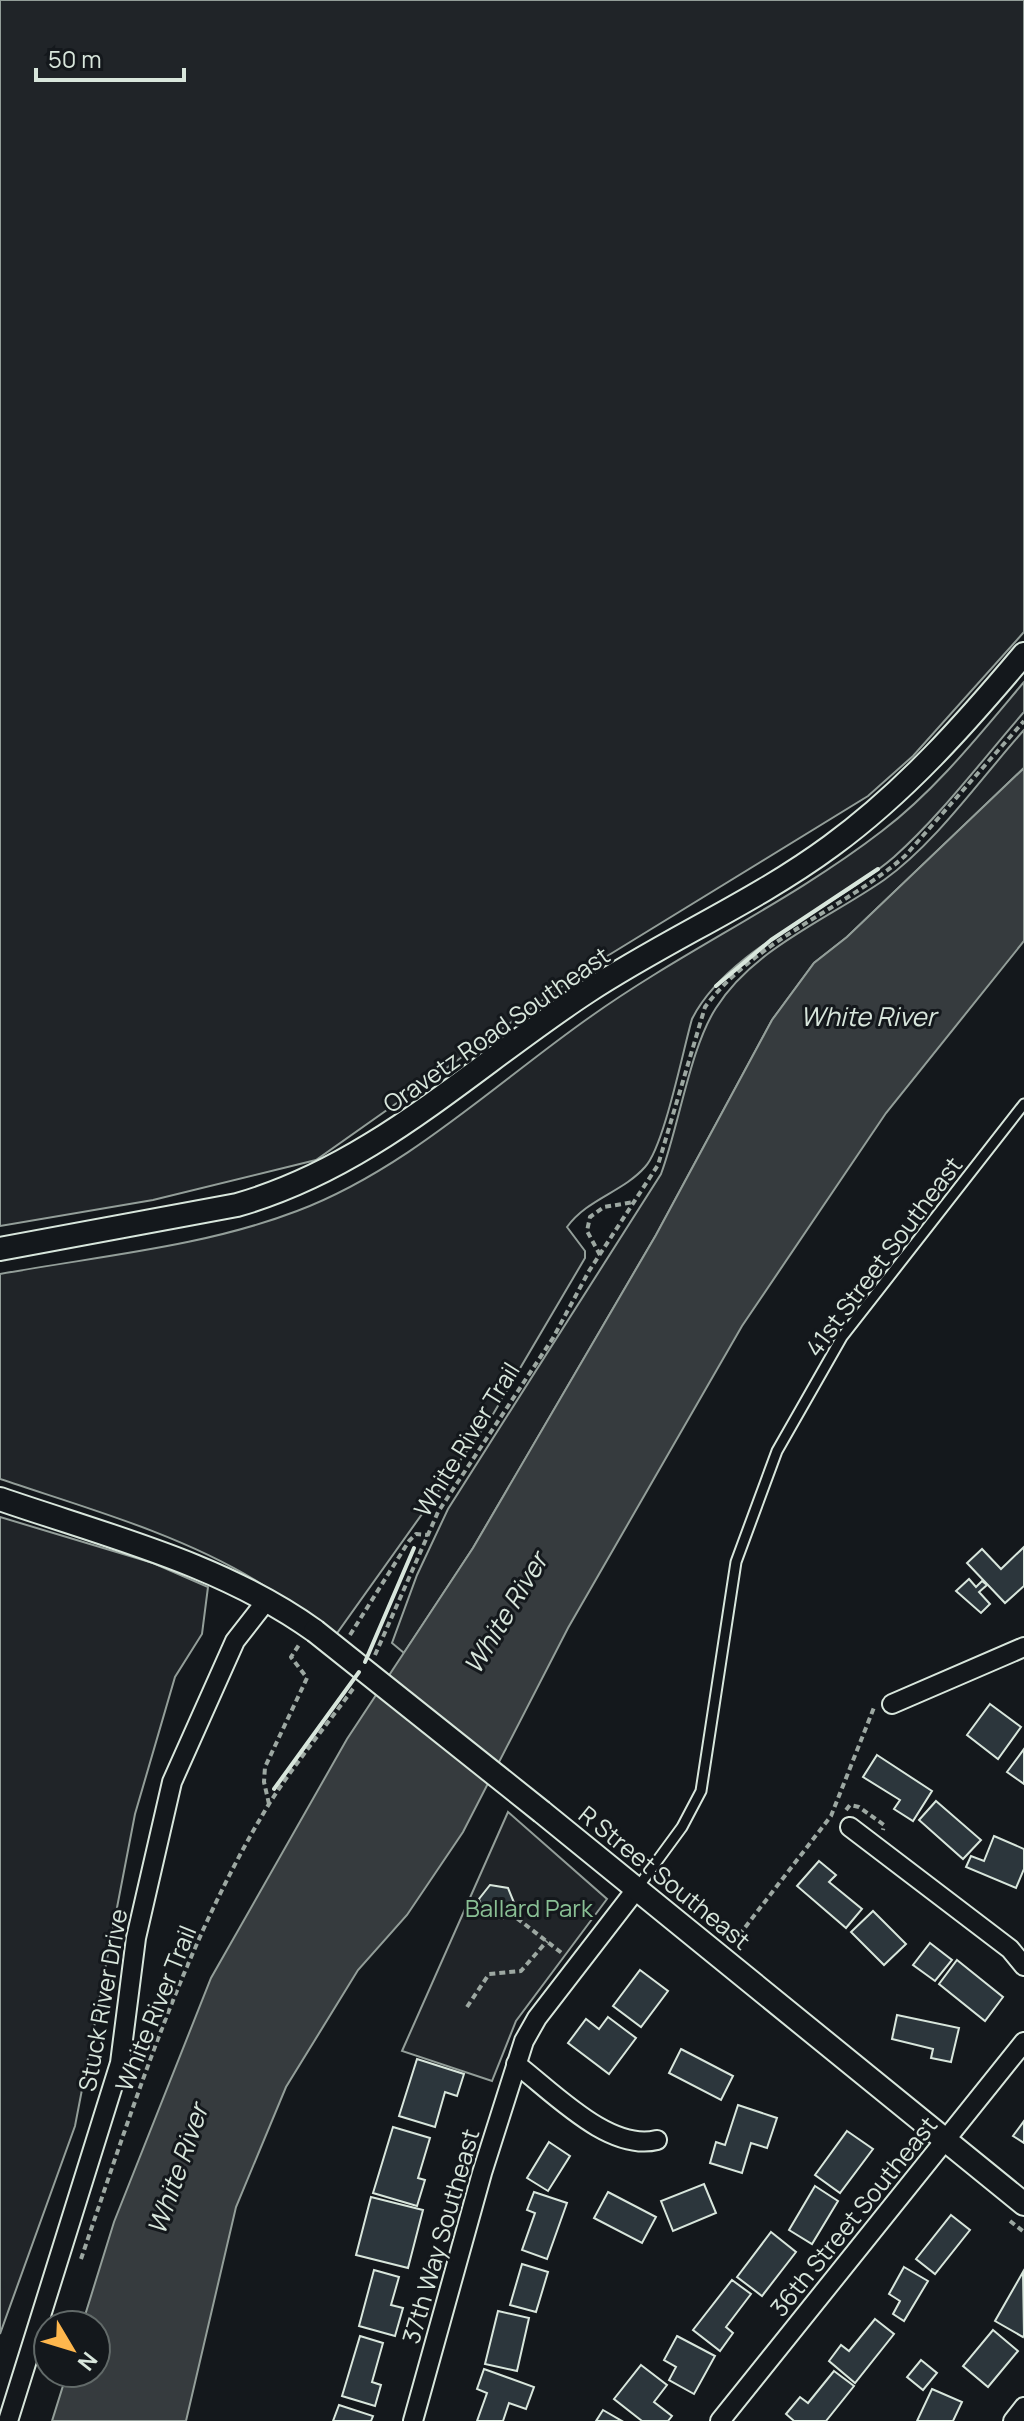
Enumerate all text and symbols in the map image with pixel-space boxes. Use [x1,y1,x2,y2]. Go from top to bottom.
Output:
scale bar [36,32,184,82]
text: 50 m [48,42,102,75]
street label: Oravetz Road Southeast [376,938,616,1120]
water label: White River [800,998,940,1034]
street label: 41st Street Southeast [797,1149,969,1363]
street label: White River Trail [405,1356,527,1522]
water label: White River [455,1542,557,1680]
street label: R Street Southeast [572,1798,758,1956]
park label: Ballard Park [465,1891,594,1924]
street label: Stuck River Drive [70,1906,134,2094]
street label: White River Trail [107,1920,203,2096]
water label: White River [138,2095,217,2239]
street label: 36th Street Southeast [762,2109,944,2323]
street label: 37th Way Southeast [394,2125,486,2347]
north arrow [32,2309,112,2389]
text: N [71,2346,104,2377]

